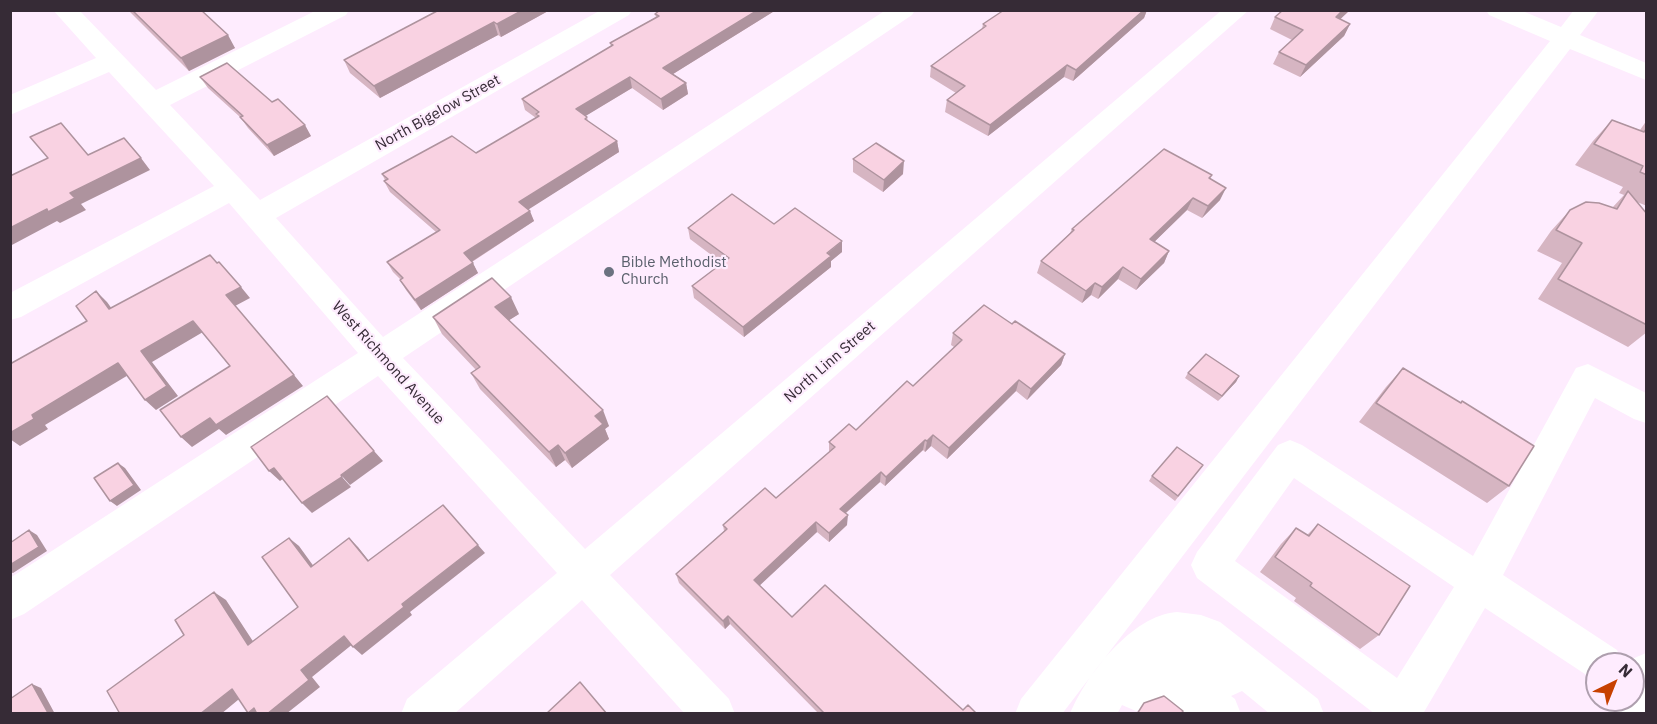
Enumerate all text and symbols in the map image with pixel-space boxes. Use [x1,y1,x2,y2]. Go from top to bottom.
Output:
street label: North Bigelow Street [372,71,504,155]
place label: Bible Methodist Church [621,254,727,289]
marker: Bible Methodist Church [602,265,616,279]
street label: West Richmond Avenue [328,298,448,428]
street label: North Linn Street [781,318,879,406]
north arrow [1585,652,1645,712]
text: N [1615,659,1637,682]

